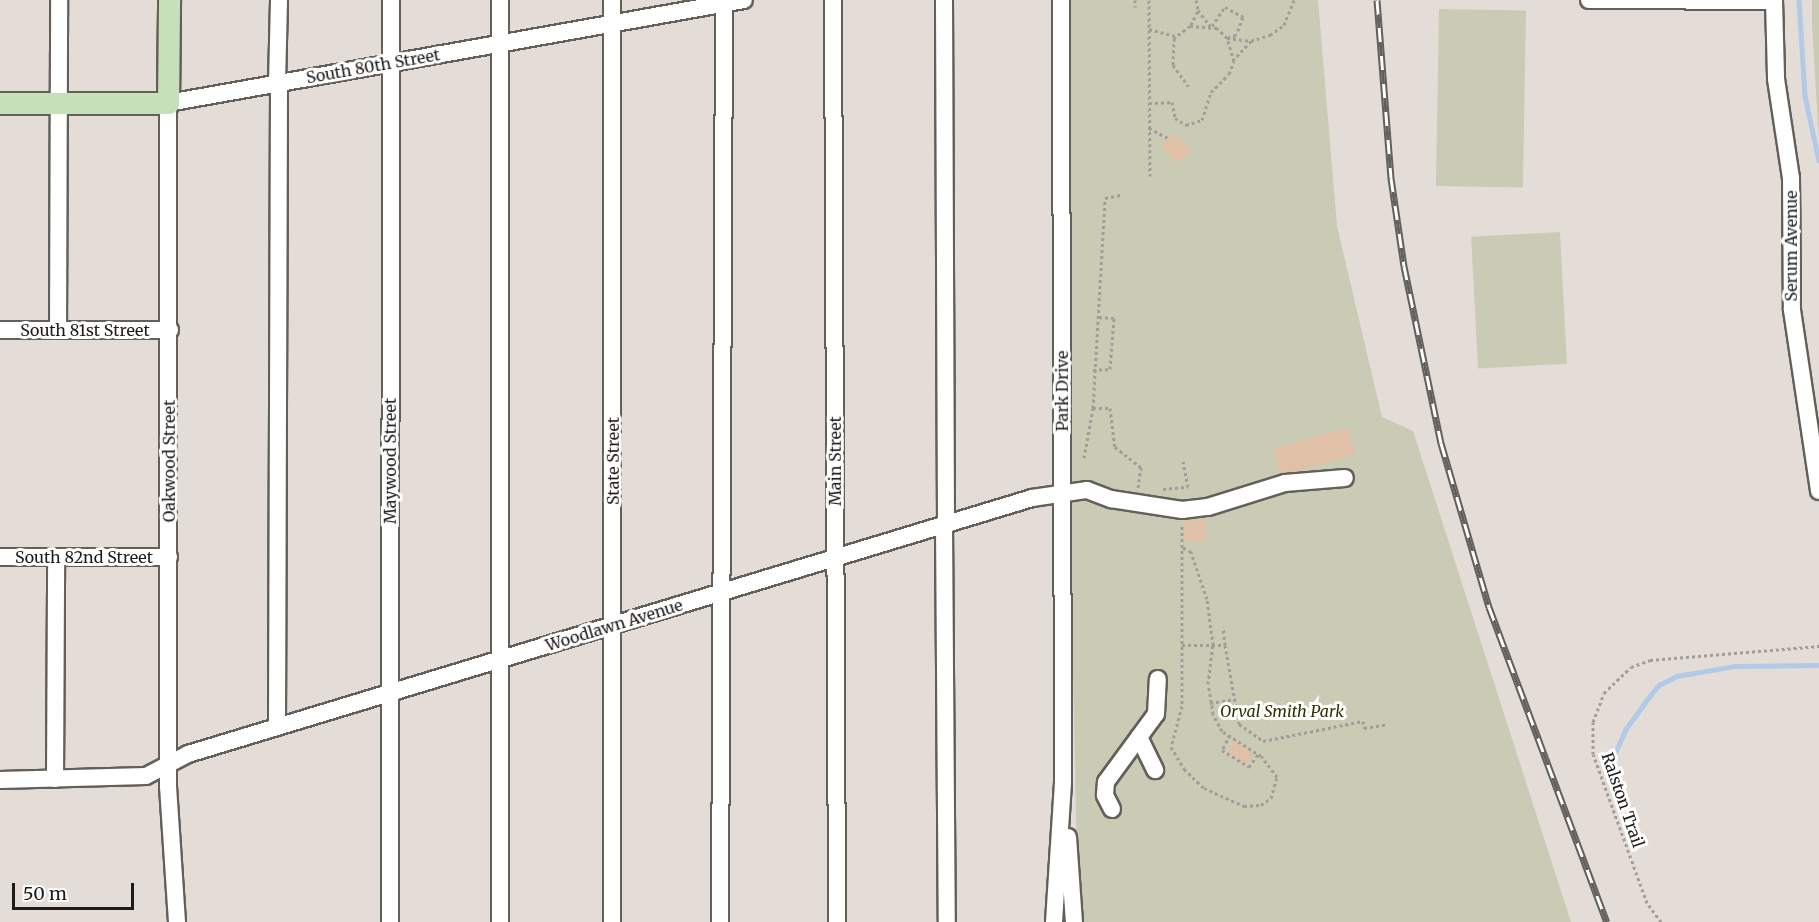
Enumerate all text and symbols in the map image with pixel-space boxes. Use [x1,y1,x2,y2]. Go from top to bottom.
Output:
street label: South 80th Street [305,45,441,87]
street label: Serum Avenue [1781,190,1801,302]
street label: South 81st Street [20,320,150,340]
street label: Park Drive [1052,351,1072,431]
street label: Maywood Street [380,398,400,524]
street label: Oakwood Street [159,400,179,522]
street label: Main Street [825,416,845,506]
street label: State Street [603,417,623,505]
street label: South 82nd Street [15,547,153,567]
street label: Woodlawn Avenue [543,595,685,655]
park label: Orval Smith Park [1220,701,1344,721]
street label: Ralston Trail [1598,750,1648,850]
scale bar [15,871,136,909]
text: 50 m [23,882,67,905]

